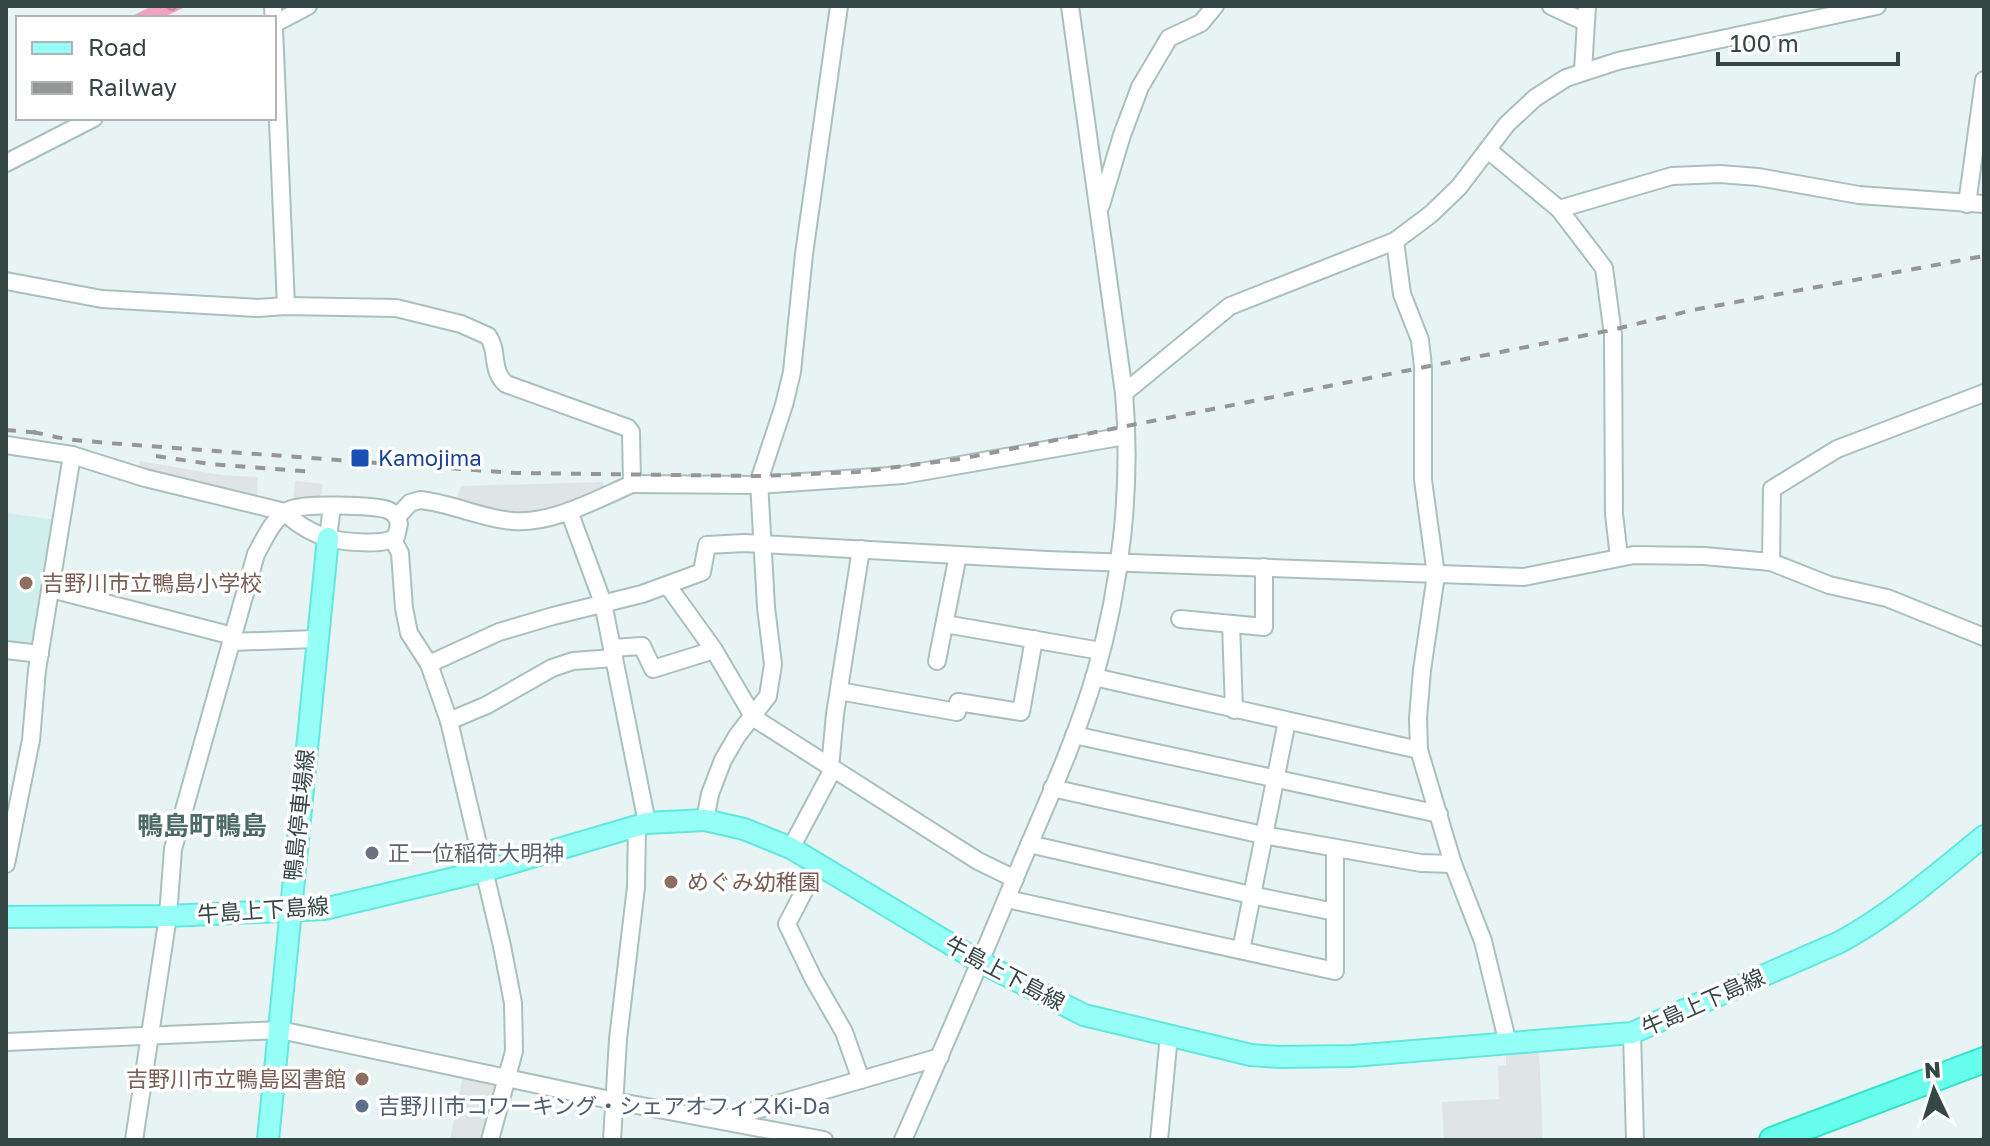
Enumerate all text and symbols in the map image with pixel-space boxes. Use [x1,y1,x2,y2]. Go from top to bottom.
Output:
legend [16,16,276,120]
scale bar [1718,16,1898,66]
text: 100 m [1730,28,1799,57]
text: Road [88,32,147,61]
text: Railway [88,72,177,101]
place label: Kamojima [378,444,482,471]
marker: Kamojima [349,447,371,469]
place label: 吉野川市立鴨島小学校 [42,569,262,596]
marker: 吉野川市立鴨島小学校 [17,574,35,592]
street label: 鴨島停車場線 [278,748,319,882]
district label: 鴨島町鴨島 [137,810,267,841]
place label: 正一位稲荷大明神 [388,839,564,866]
marker: 正一位稲荷大明神 [363,844,381,862]
place label: めぐみ幼稚園 [687,868,820,895]
marker: めぐみ幼稚園 [662,873,680,891]
street label: 牛島上下島線 [196,891,330,928]
street label: 牛島上下島線 [941,930,1070,1015]
street label: 牛島上下島線 [1637,962,1769,1041]
north arrow [1894,1050,1974,1130]
text: N [1923,1055,1942,1084]
place label: 吉野川市立鴨島図書館 [126,1065,346,1092]
marker: 吉野川市立鴨島図書館 [353,1070,371,1088]
place label: 吉野川市コワーキング・シェアオフィスKi-Da [378,1092,830,1119]
marker: 吉野川市コワーキング・シェアオフィスKi-Da [353,1097,371,1115]

